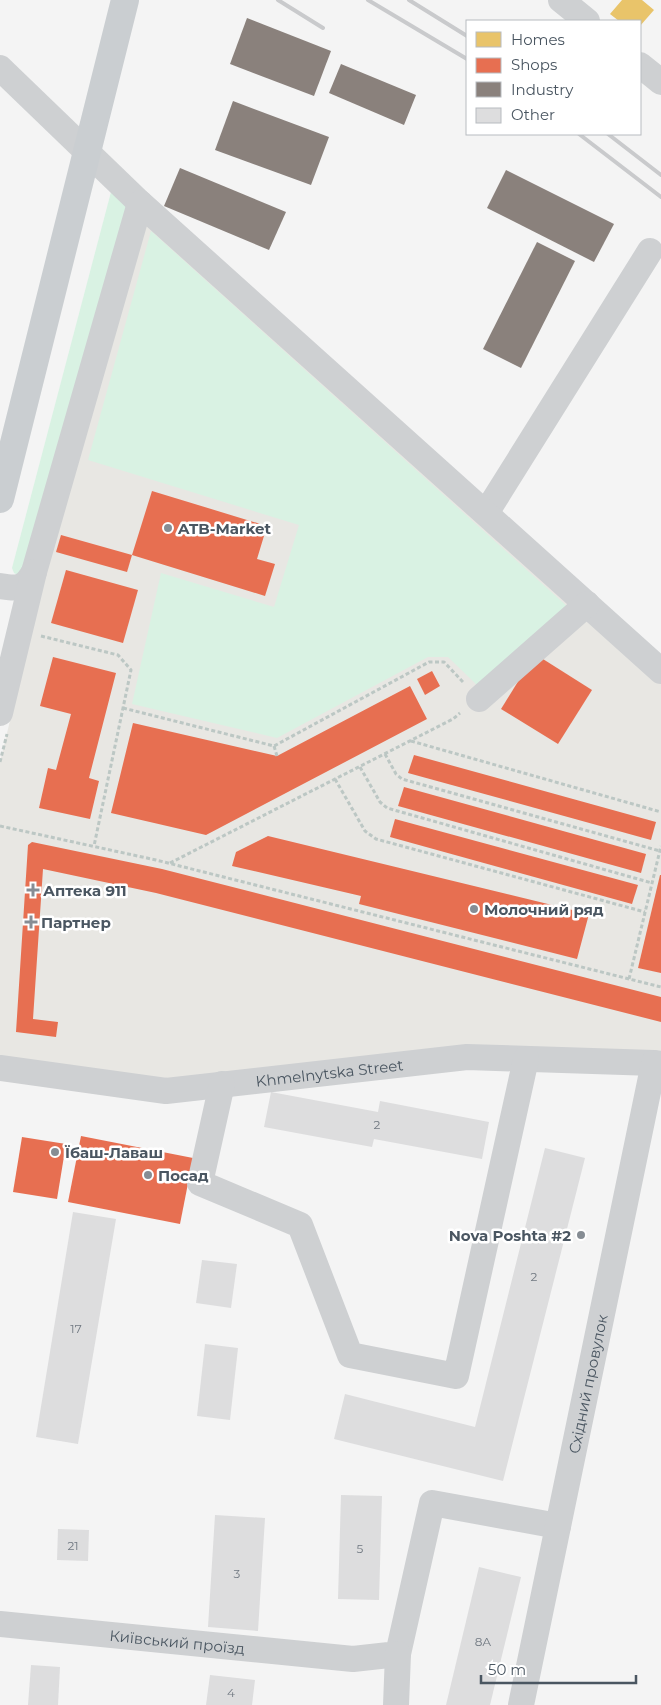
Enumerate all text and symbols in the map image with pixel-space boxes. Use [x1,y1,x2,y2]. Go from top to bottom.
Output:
legend [466,20,641,135]
text: Homes [511,30,565,49]
text: Shops [511,55,557,74]
text: Industry [511,80,574,99]
text: Other [511,105,555,124]
place label: ATB-Market [177,519,271,538]
marker: ATB-Market [162,522,174,534]
place label: Аптека 911 [43,881,127,900]
marker: Аптека 911 [27,884,39,896]
place label: Молочний ряд [484,900,604,919]
marker: Молочний ряд [468,903,480,915]
place label: Партнер [41,913,111,932]
marker: Партнер [25,916,37,928]
street label: Khmelnytska Street [255,1055,404,1090]
house number: 2 [374,1117,381,1132]
place label: Їбаш-Лаваш [64,1143,163,1162]
marker: Їбаш-Лаваш [49,1146,61,1158]
place label: Посад [158,1166,209,1185]
marker: Посад [142,1169,154,1181]
place label: Nova Poshta #2 [449,1226,571,1245]
marker: Nova Poshta #2 [575,1229,587,1241]
house number: 2 [531,1269,538,1284]
street label: Східний провулок [564,1312,611,1455]
house number: 17 [70,1321,82,1336]
house number: 21 [67,1538,79,1553]
house number: 5 [357,1541,364,1556]
house number: 3 [234,1566,241,1581]
street label: Київський проїзд [109,1625,246,1658]
house number: 8А [475,1634,491,1649]
scale bar [481,1652,636,1684]
text: 50 m [488,1660,526,1679]
house number: 4 [227,1685,235,1700]

